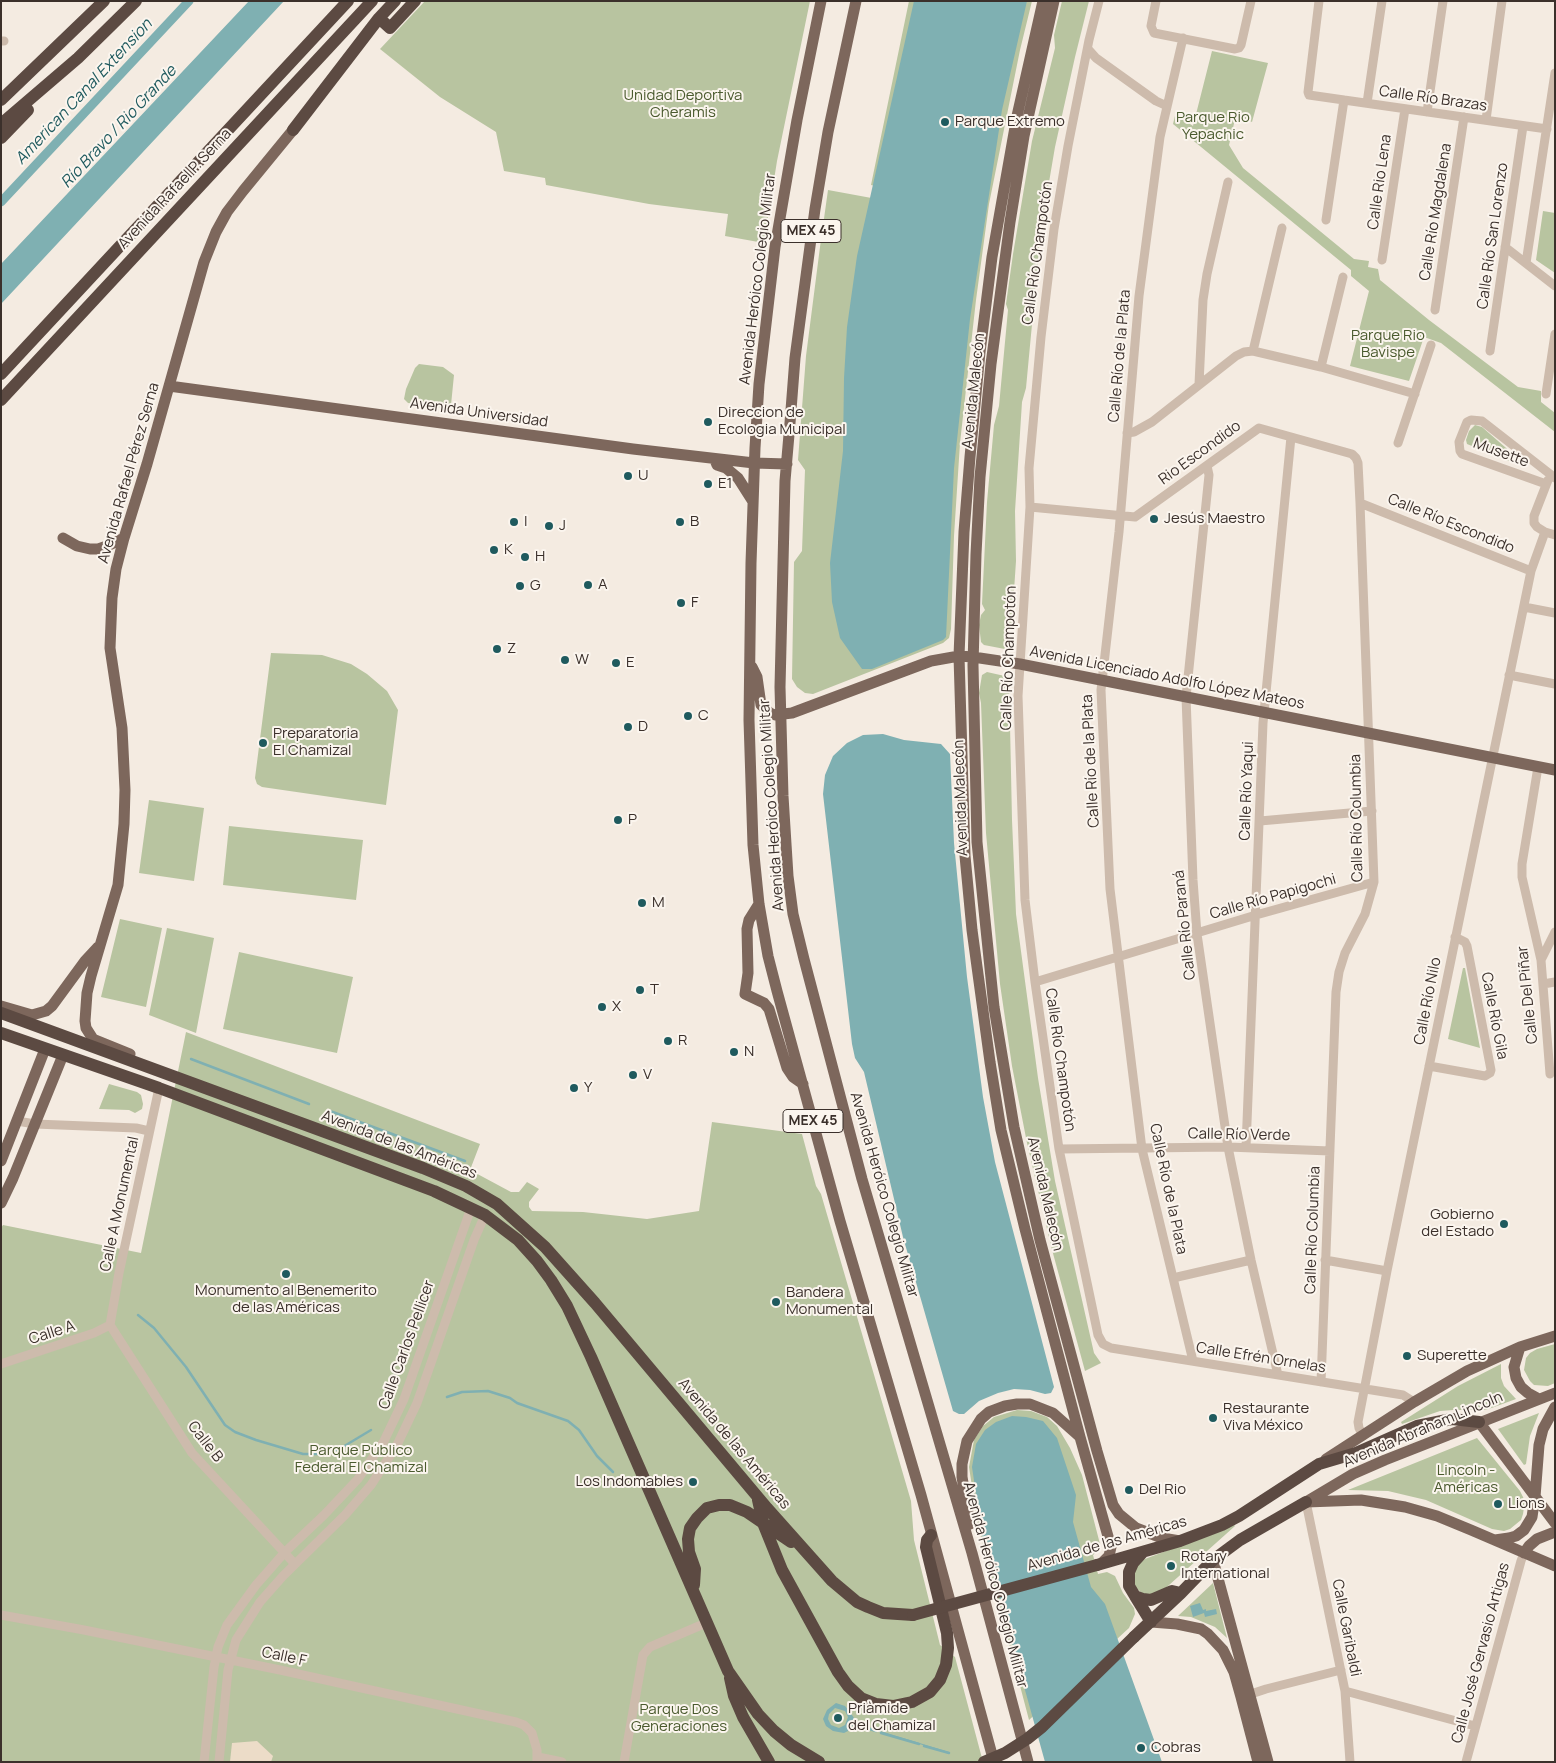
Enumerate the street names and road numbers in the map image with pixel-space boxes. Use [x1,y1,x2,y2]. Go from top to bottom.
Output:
street label: Calle Río Brazas [1378,83,1488,115]
street label: Avenida Rafael P. Serna [115,125,235,253]
street label: Calle Rio Lena [1364,133,1396,231]
street label: Calle Río Magdalena [1416,142,1456,282]
street label: Calle Río San Lorenzo [1474,162,1512,310]
street label: Avenida Heróico Colegio Militar [736,172,780,386]
street label: Calle Río Champotón [1019,180,1057,326]
road number: MEX 45 [781,220,841,242]
street label: Calle Río de la Plata [1105,289,1135,423]
street label: Avenida Malecón [959,332,989,450]
street label: Avenida Rafael Pérez Serna [95,380,163,566]
street label: Avenida Universidad [409,394,549,432]
street label: Rio Escondido [1155,417,1245,489]
street label: Musette [1471,435,1531,471]
street label: Calle Río Escondido [1385,490,1517,558]
street label: Calle Río Champotón [997,585,1021,731]
street label: Avenida Licenciado Adolfo López Mateos [1028,642,1306,714]
street label: Calle Río de la Plata [1079,694,1103,828]
street label: Avenida Heróico Colegio Militar [756,698,788,912]
street label: Avenida Malecón [950,739,972,857]
street label: Calle Río Yaqui [1236,741,1258,841]
street label: Calle Río Columbia [1347,754,1367,882]
street label: Calle Río Paraná [1170,869,1200,981]
street label: Calle Río Papigochi [1208,870,1338,924]
street label: Calle Del Piñar [1514,945,1542,1045]
street label: Calle Río Nilo [1411,956,1445,1046]
street label: Calle Río Gila [1477,971,1511,1061]
street label: Calle Río Champotón [1041,987,1079,1133]
street label: Avenida Heróico Colegio Militar [846,1090,922,1300]
street label: Avenida de las Américas [319,1107,479,1183]
road number: MEX 45 [783,1110,843,1132]
street label: Calle Río de la Plata [1145,1122,1191,1256]
street label: Calle Río Verde [1188,1125,1290,1145]
street label: Calle A Monumental [97,1135,143,1273]
street label: Avenida Malecón [1023,1135,1067,1253]
street label: Calle Río Columbia [1302,1166,1324,1294]
street label: Calle Carlos Pellicer [375,1278,439,1412]
street label: Calle A [27,1317,77,1349]
street label: Calle Efrén Ornelas [1195,1339,1327,1377]
street label: Avenida de las Américas [674,1375,794,1513]
street label: Avenida Abraham Lincoln [1341,1388,1505,1472]
street label: Calle B [183,1418,227,1466]
street label: Avenida Heróico Colegio Militar [959,1480,1031,1690]
street label: Avenida de las Américas [1025,1513,1189,1575]
street label: Calle José Gervasio Artigas [1448,1561,1514,1745]
street label: Calle Garibaldi [1328,1578,1364,1678]
street label: Calle F [260,1643,308,1671]

